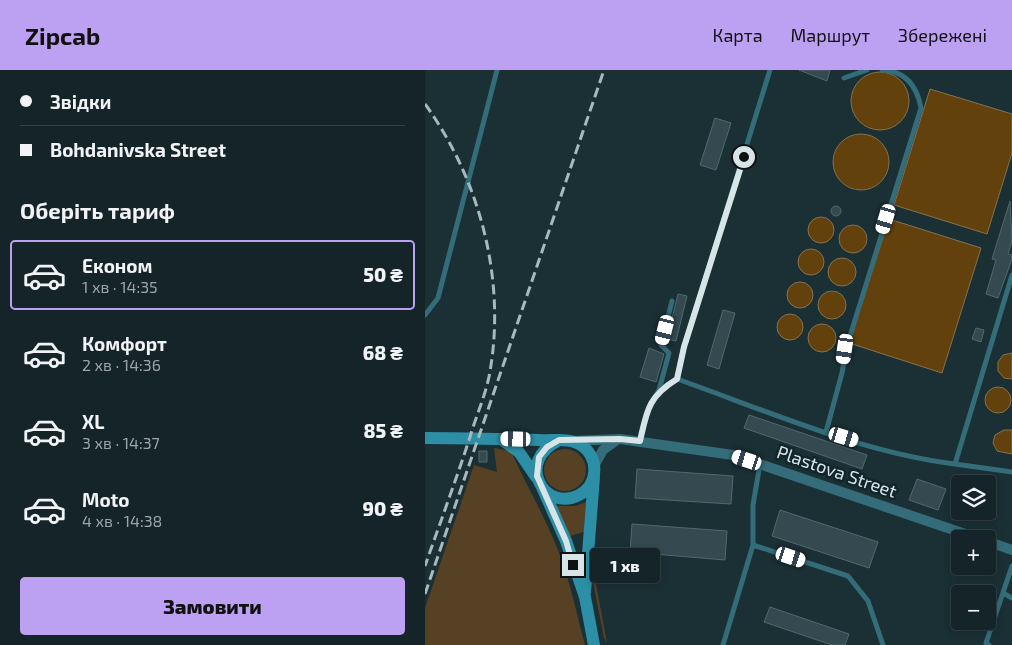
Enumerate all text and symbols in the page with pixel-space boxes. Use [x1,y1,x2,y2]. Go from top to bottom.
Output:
text: Zipcab [25,21,100,50]
text: Карта [713,24,763,46]
text: Маршрут [791,24,870,46]
text: Збережені [898,24,987,46]
text: Звідки [50,90,111,113]
text: Bohdanivska Street [50,138,226,161]
route start [733,146,755,168]
text: Оберіть тариф [20,197,175,223]
car [874,202,897,236]
icon: car [22,253,67,298]
text: Економ [82,254,153,277]
text: 50 ₴ [363,263,403,286]
text: 1 хв · 14:35 [82,277,158,296]
car [654,314,675,346]
icon: car [22,331,67,376]
text: Комфорт [82,332,167,355]
car [835,333,854,365]
text: 68 ₴ [363,341,403,364]
text: 2 хв · 14:36 [82,355,161,374]
icon: car [22,409,67,454]
text: XL [82,410,104,433]
text: 85 ₴ [364,419,403,442]
car [827,425,860,449]
car [500,431,531,447]
text: 3 хв · 14:37 [82,433,160,452]
street label: Plastova Street [774,440,900,502]
car [730,448,763,472]
map controls [951,475,996,630]
button: layers [951,475,996,520]
icon: car [22,487,67,532]
text: Moto [82,488,130,511]
text: 90 ₴ [363,497,403,520]
text: 4 хв · 14:38 [82,511,162,530]
button: + [951,530,996,575]
car [774,545,807,569]
callout: 1 хв [591,548,661,582]
route end [562,554,584,576]
text: 1 хв [610,556,640,575]
button: Замовити [20,577,405,635]
button: − [951,585,996,630]

